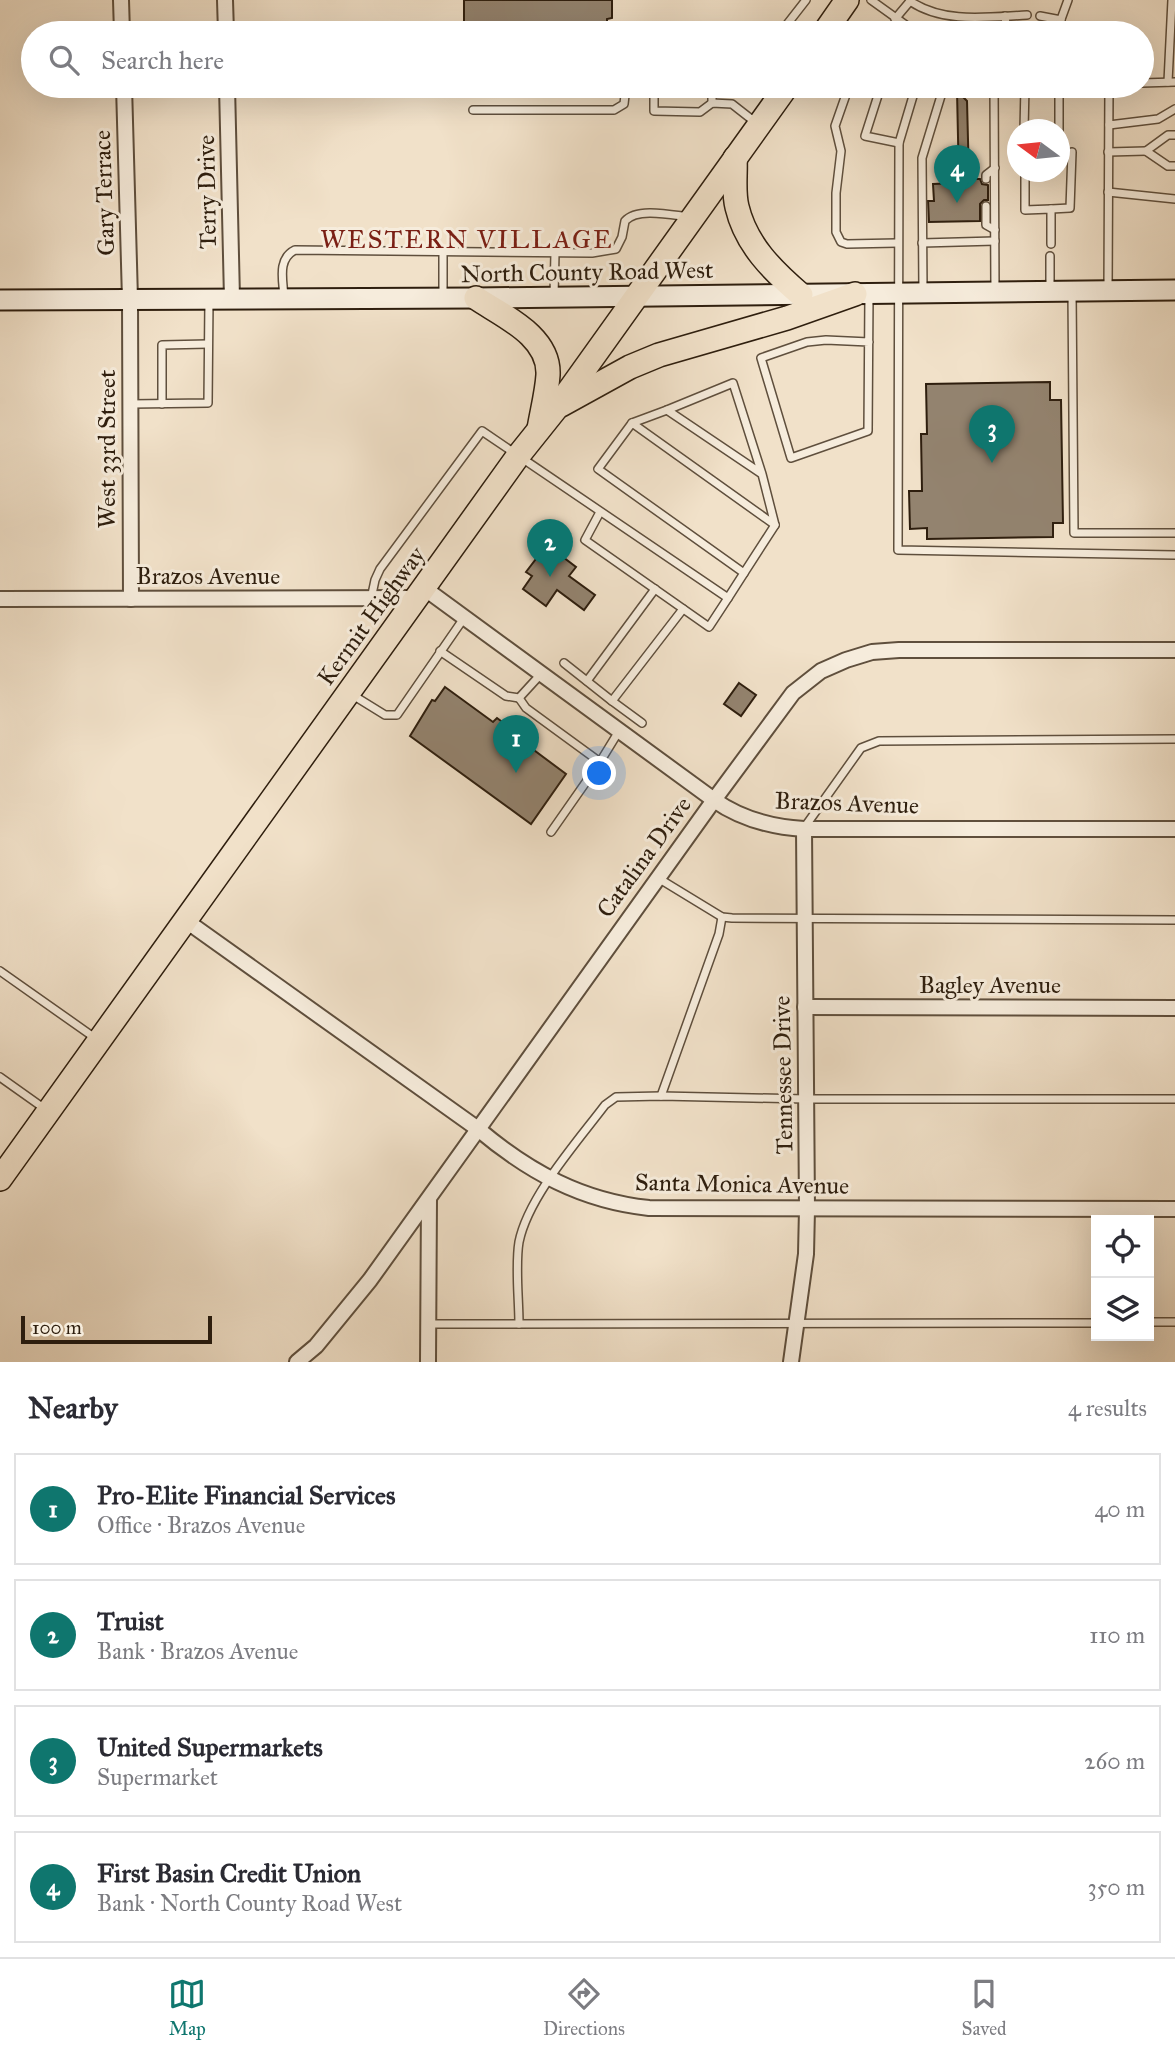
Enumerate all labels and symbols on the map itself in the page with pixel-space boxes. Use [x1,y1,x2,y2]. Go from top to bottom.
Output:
north arrow [1007,119,1070,182]
street label: Gary Terrace [87,130,121,256]
street label: Terry Drive [191,135,223,249]
pin: 4 [934,145,980,203]
district label: WESTERN VILLAGE [320,223,614,255]
street label: North County Road West [460,255,714,289]
street label: West 33rd Street [92,369,122,529]
pin: 3 [969,405,1015,463]
pin: 2 [527,519,573,577]
street label: Kermit Highway [311,540,432,691]
street label: Brazos Avenue [136,561,280,591]
pin: 1 [493,715,539,773]
your location [582,756,616,790]
street label: Brazos Avenue [774,785,920,821]
street label: Catalina Drive [590,791,698,923]
street label: Bagley Avenue [919,970,1061,1000]
street label: Tennessee Drive [767,995,799,1155]
street label: Santa Monica Avenue [635,1167,849,1201]
scale bar [21,1313,212,1345]

